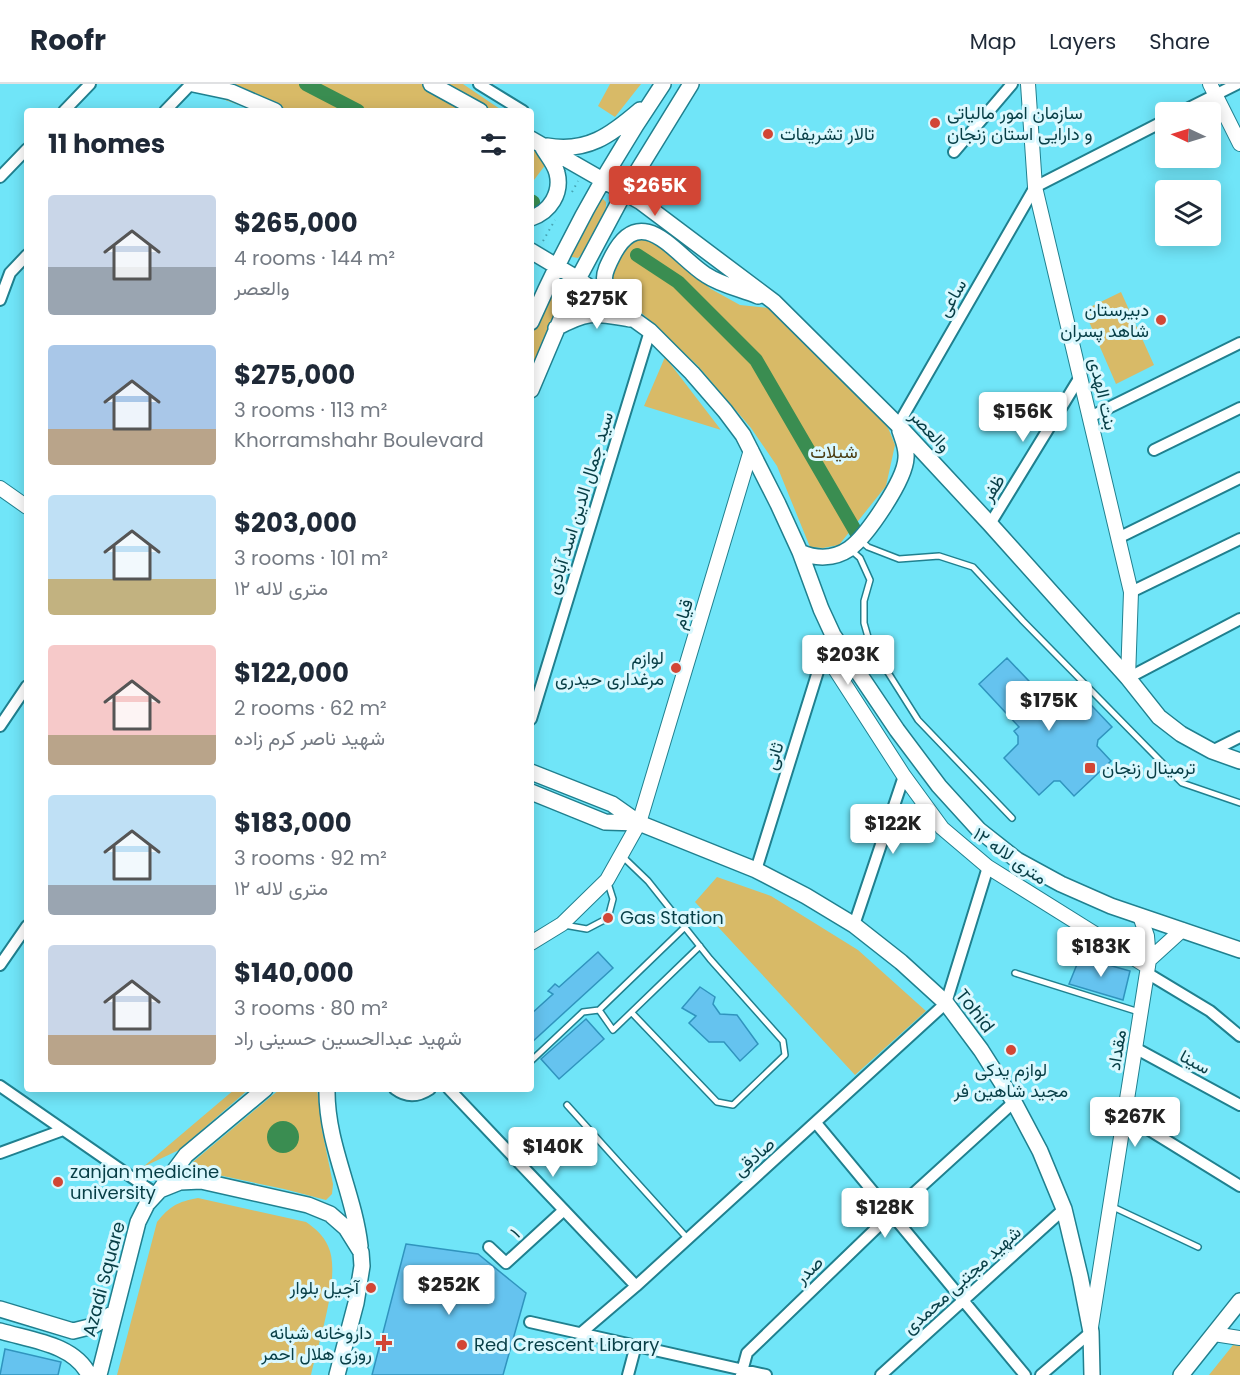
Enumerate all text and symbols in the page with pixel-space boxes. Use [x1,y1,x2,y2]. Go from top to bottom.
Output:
text: Roofr [30,21,106,60]
text: Map [970,27,1016,56]
text: Layers [1049,27,1116,56]
text: Share [1149,27,1210,56]
place label: سازمان امور مالیاتی و دارایی استان زنجان [947,100,1092,146]
north arrow [1155,102,1221,168]
map controls [1155,102,1221,246]
marker: سازمان امور مالیاتی و دارایی استان زنجان [928,116,942,130]
place label: تالار تشریفات [780,121,875,146]
text: 11 homes [48,126,165,162]
marker: تالار تشریفات [761,127,775,141]
icon: filters [477,128,510,161]
pin: $265K [613,166,697,217]
text: $265K [623,171,687,199]
button: layers [1155,180,1221,246]
text: $265,000 [234,205,358,241]
icon: home [96,219,168,291]
text: 4 rooms · 144 m² [234,244,395,272]
text: والعصر [234,274,290,302]
street label: ساعی [931,274,972,321]
pin: $275K [555,279,639,330]
text: $275K [566,284,628,312]
place label: دبیرستان شاهد پسران [1060,297,1149,343]
marker: دبیرستان شاهد پسران [1154,313,1168,327]
street label: بنت الهدی [1083,355,1124,433]
text: $275,000 [234,357,355,393]
icon: home [96,369,168,441]
pin: $156K [981,392,1065,443]
text: 3 rooms · 113 m² [234,396,387,424]
text: $156K [993,397,1053,425]
street label: والعصر [903,403,957,458]
street label: سید جمال الدین اسد آبادی [540,408,619,597]
text: Khorramshahr Boulevard [234,426,484,454]
park label: شیلات [810,439,858,464]
street label: ظفر [974,469,1011,507]
text: $203,000 [234,505,357,541]
icon: home [96,519,168,591]
text: 3 rooms · 101 m² [234,544,388,572]
text: ۱۲ متری لاله [234,574,328,602]
street label: قیام [666,596,699,632]
pin: $203K [806,635,890,686]
text: $203K [816,640,880,668]
place label: لوازم مرغداری حیدری [555,645,664,691]
text: $122,000 [234,655,349,691]
marker: لوازم مرغداری حیدری [669,661,683,675]
icon: home [96,669,168,741]
pin: $175K [1007,681,1091,732]
text: $175K [1020,686,1078,714]
text: 2 rooms · 62 m² [234,694,387,722]
text: شهید ناصر کرم زاده [234,724,385,752]
street label: ثانی [758,739,790,773]
place label: ترمینال زنجان [1102,755,1196,780]
marker: ترمینال زنجان [1083,761,1097,775]
pin: $122K [851,804,935,855]
text: $183,000 [234,805,352,841]
text: $122K [864,809,922,837]
icon: home [96,819,168,891]
street label: ۱۲ متری لاله [968,821,1052,890]
text: 3 rooms · 92 m² [234,844,387,872]
text: ۱۲ متری لاله [234,874,328,902]
place label: Gas Station [620,905,724,930]
marker: Gas Station [601,911,615,925]
pin: $183K [1059,927,1143,978]
text: $183K [1071,932,1131,960]
text: $140,000 [234,955,354,991]
icon: home [96,969,168,1041]
street label: Tohid [950,984,1000,1038]
text: 3 rooms · 80 m² [234,994,388,1022]
text: شهید عبدالحسین حسینی راد [234,1024,462,1052]
street label: مقداد [1101,1028,1132,1072]
marker: لوازم یدکی مجید شاهین فر [1004,1043,1018,1057]
street label: سینا [1175,1043,1215,1080]
place label: لوازم یدکی مجید شاهین فر [953,1057,1068,1103]
pin: $267K [1093,1097,1177,1148]
text: $267K [1104,1102,1166,1130]
pin: $140K [511,1127,595,1178]
street label: صادقی [727,1131,780,1182]
text: $140K [522,1132,584,1160]
place label: zanjan medicine university [70,1159,219,1205]
marker: zanjan medicine university [51,1175,65,1189]
pin: $128K [843,1188,927,1239]
text: $128K [856,1193,915,1221]
street label: Azadi Square [76,1219,131,1339]
street label: شهید مجتبی محمدی [897,1220,1026,1340]
street label: ۱ [504,1222,525,1244]
street label: صدر [788,1250,828,1290]
pin: $252K [407,1265,491,1316]
text: $252K [418,1270,480,1298]
place label: آجیل بلوار [288,1275,361,1300]
marker: آجیل بلوار [364,1281,378,1295]
place label: داروخانه شبانه روزی هلال احمر [260,1320,372,1366]
place label: Red Crescent Library [474,1332,659,1357]
marker: داروخانه شبانه روزی هلال احمر [377,1336,391,1350]
marker: Red Crescent Library [455,1338,469,1352]

